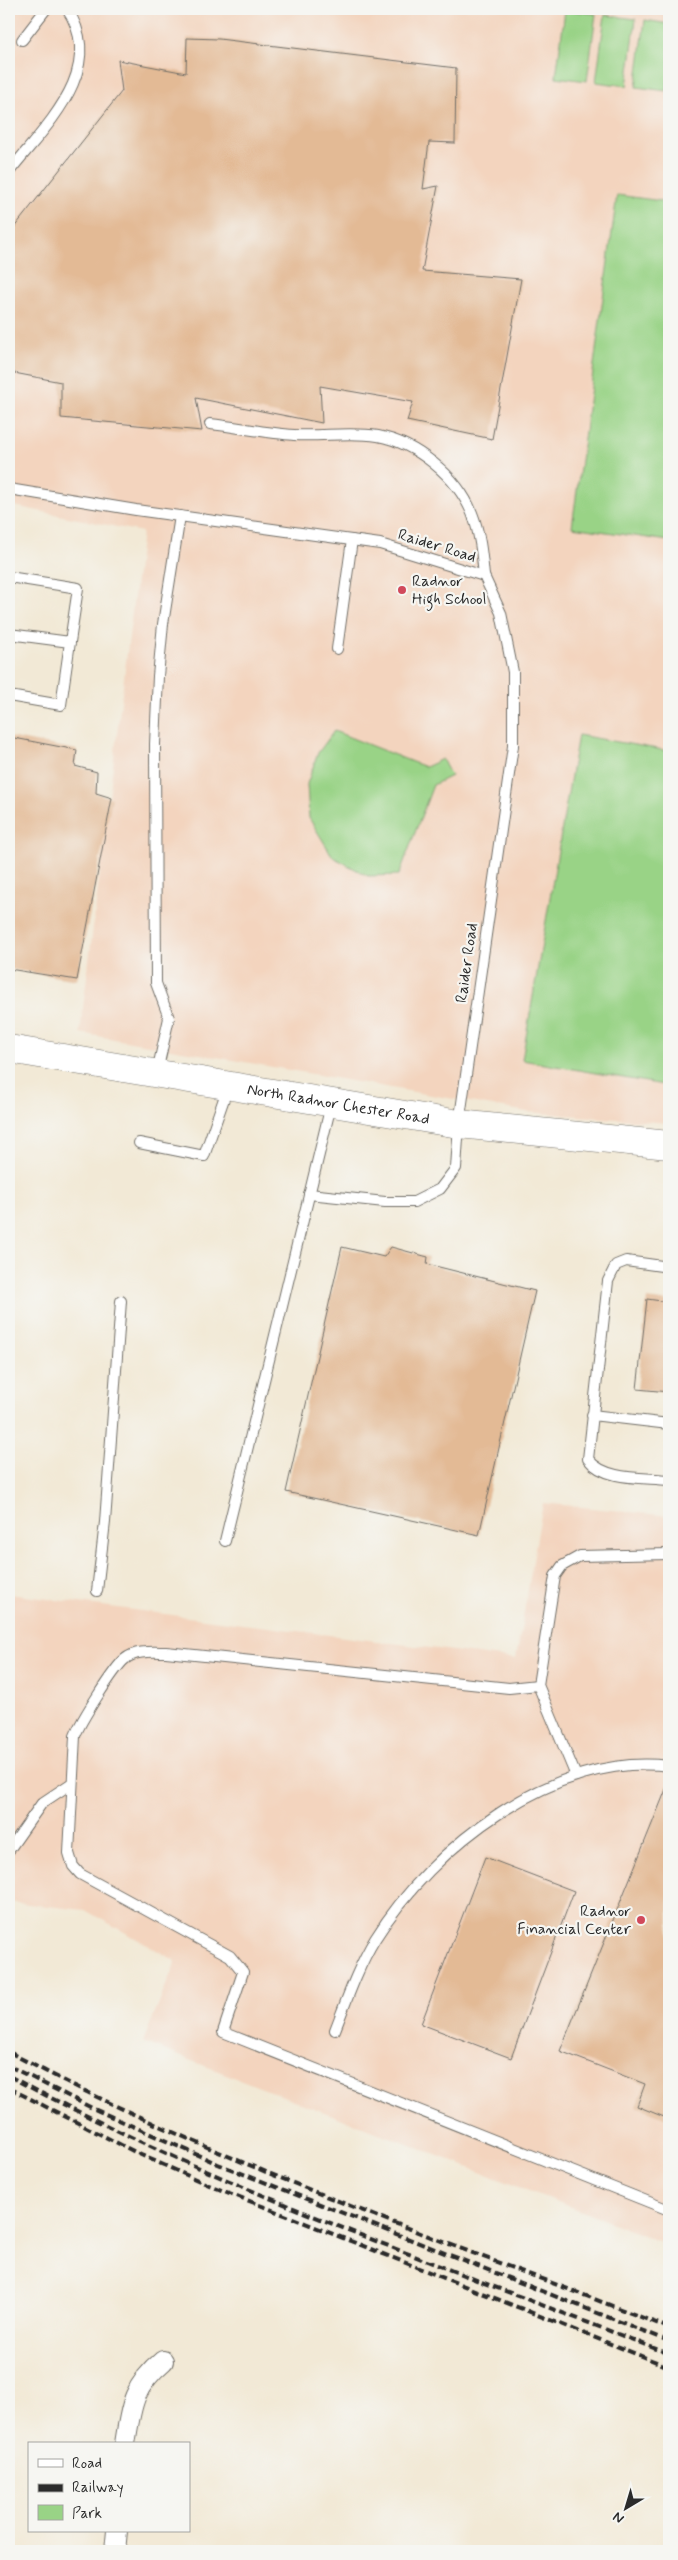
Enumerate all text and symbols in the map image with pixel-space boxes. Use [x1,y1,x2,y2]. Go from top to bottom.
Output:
street label: Raider Road [395,524,479,568]
place label: Radnor High School [412,571,487,611]
marker: Radnor High School [396,584,408,596]
street label: Raider Road [451,922,483,1004]
street label: North Radnor Chester Road [246,1078,431,1129]
place label: Radnor Financial Center [517,1901,632,1940]
marker: Radnor Financial Center [635,1914,647,1926]
legend [28,2442,190,2532]
text: Road [72,2454,102,2474]
text: Railway [72,2478,124,2498]
north arrow [600,2482,650,2532]
text: Park [72,2504,102,2524]
text: N [609,2507,628,2527]

